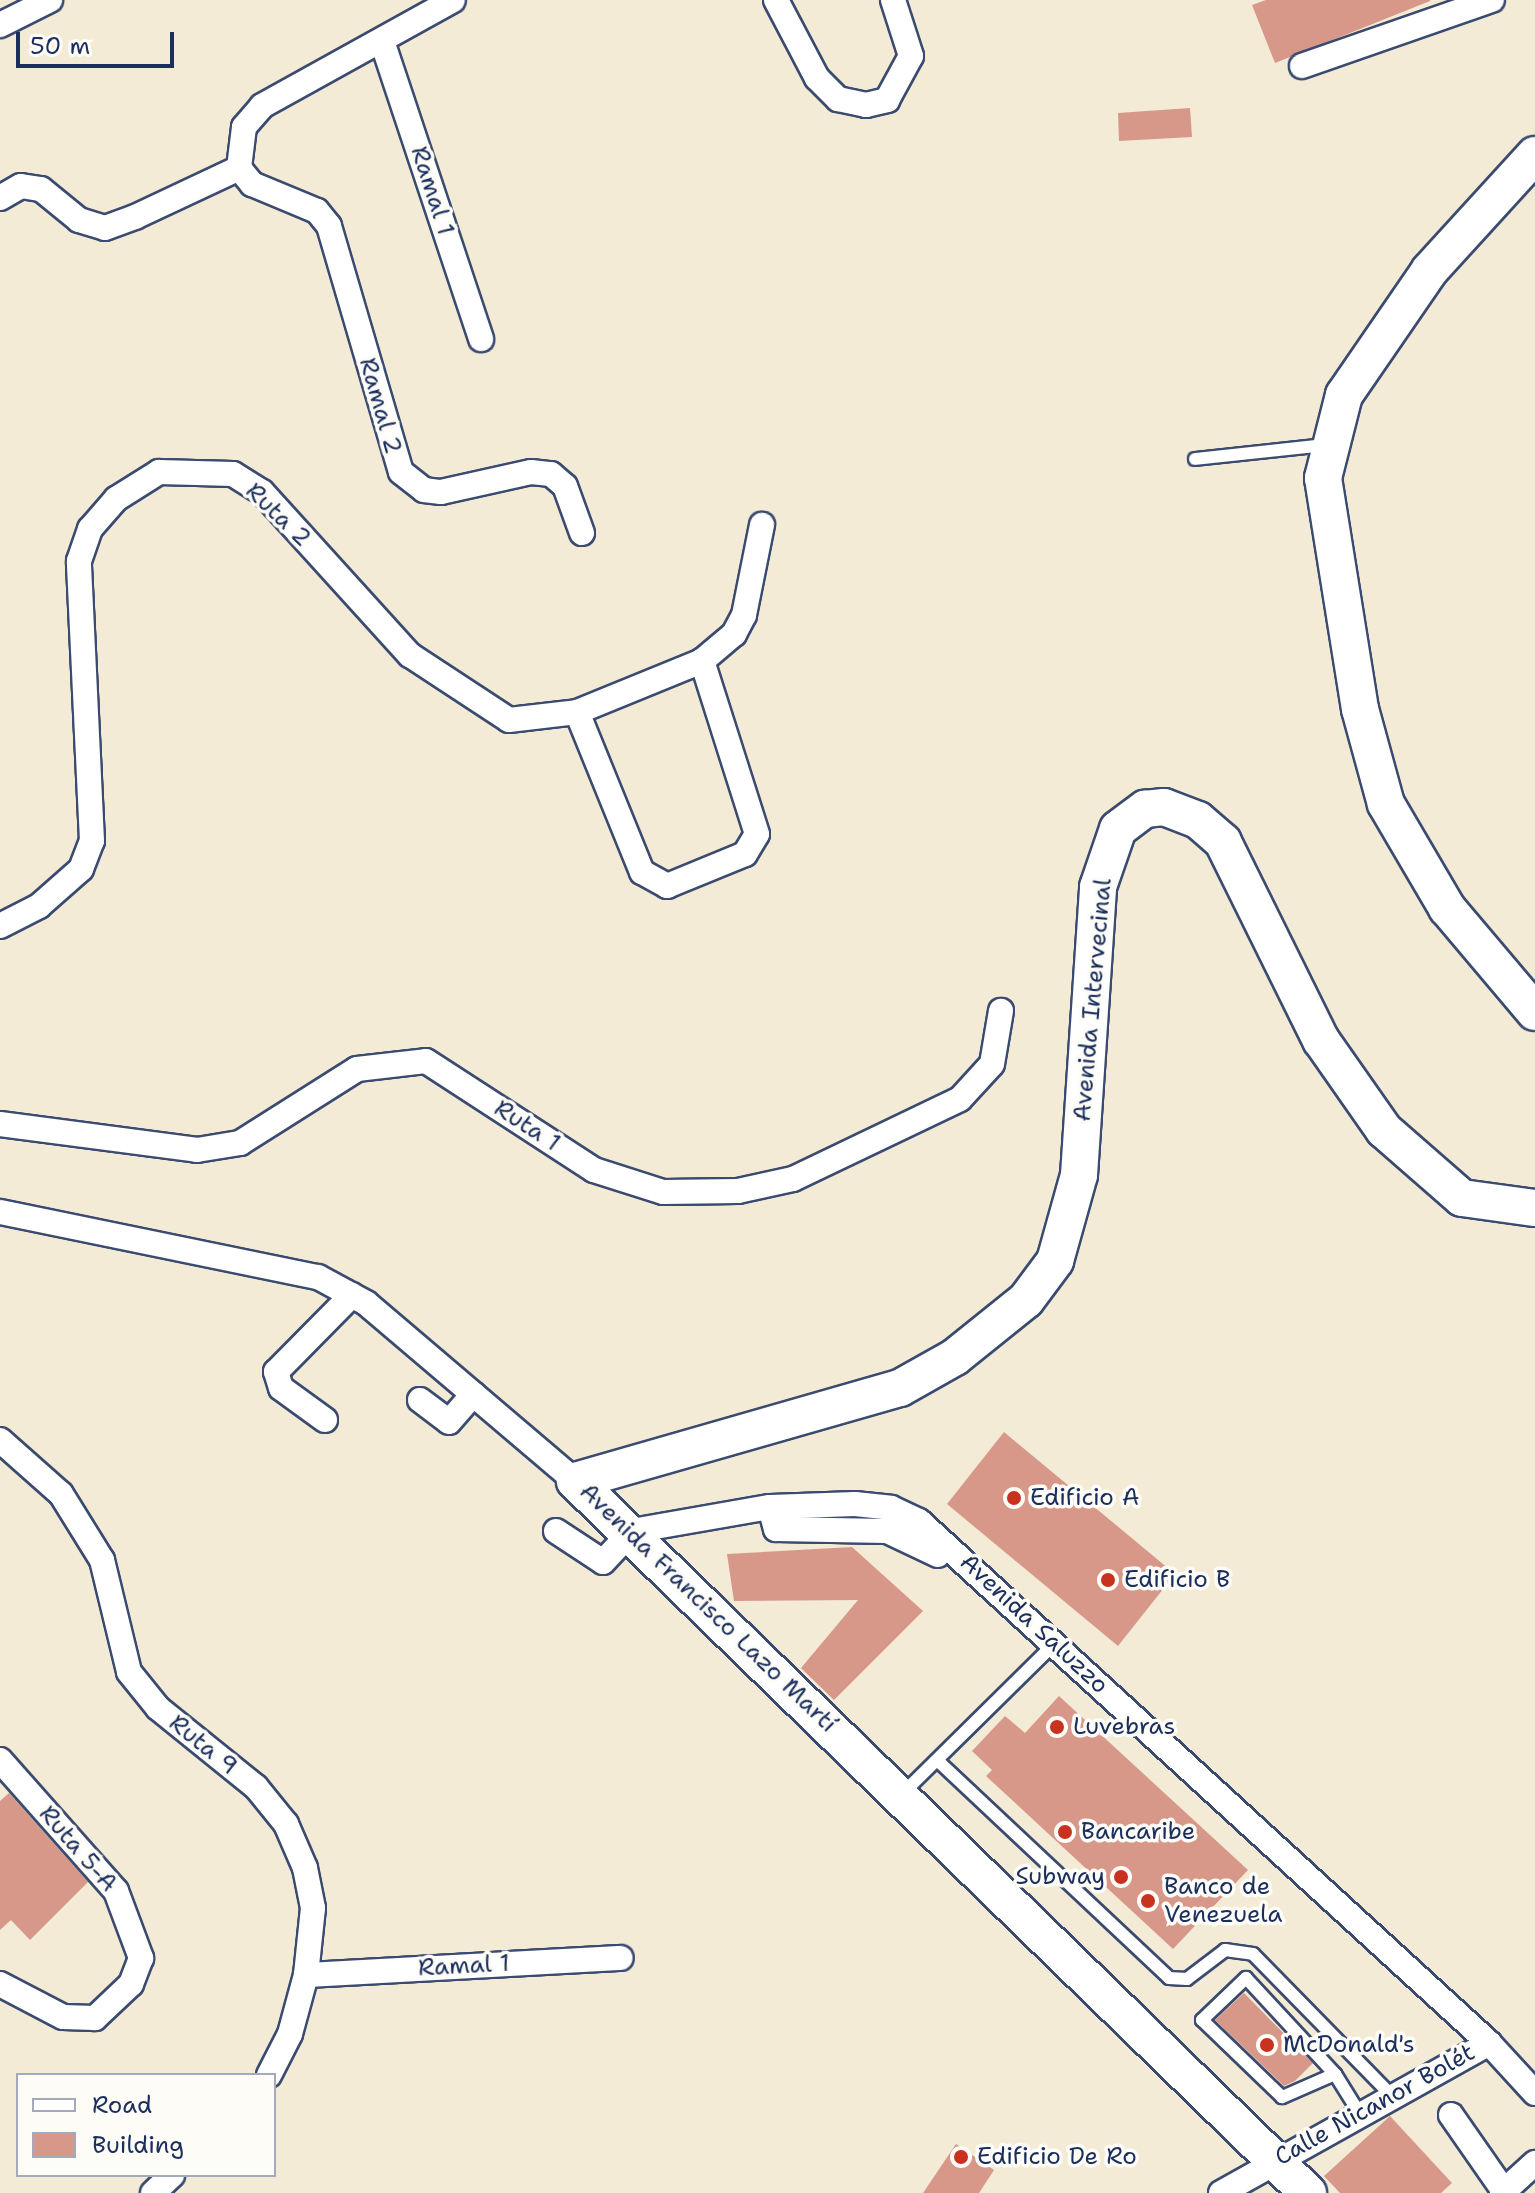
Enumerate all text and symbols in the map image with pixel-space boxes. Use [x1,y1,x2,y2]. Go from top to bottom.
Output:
scale bar [20,16,178,66]
text: 50 m [30,30,90,62]
street label: Ramal 1 [404,143,460,239]
street label: Ramal 2 [353,355,407,457]
street label: Ruta 2 [239,477,317,553]
street label: Avenida Intervecinal [1068,877,1118,1123]
street label: Ruta 1 [489,1094,565,1158]
street label: Avenida Francisco Lazo Martí [573,1477,843,1739]
place label: Edificio A [1030,1484,1139,1512]
marker: Edificio A [1005,1489,1023,1507]
street label: Avenida Saluzzo [954,1548,1114,1700]
place label: Edificio B [1124,1566,1230,1594]
marker: Edificio B [1099,1571,1117,1589]
street label: Ruta 9 [163,1709,243,1781]
place label: Luvebras [1073,1713,1175,1741]
marker: Luvebras [1048,1718,1066,1736]
street label: Ruta 5-A [33,1800,123,1898]
place label: Bancaribe [1081,1818,1195,1846]
marker: Bancaribe [1056,1823,1074,1841]
place label: Subway [1016,1863,1105,1891]
marker: Subway [1112,1868,1130,1886]
place label: Banco de Venezuela [1164,1873,1282,1929]
marker: Banco de Venezuela [1139,1892,1157,1910]
street label: Ramal 1 [417,1949,511,1983]
place label: McDonald's [1283,2031,1415,2059]
marker: McDonald's [1258,2036,1276,2054]
street label: Calle Nicanor Bolét [1270,2038,1480,2172]
legend [16,2073,276,2177]
text: Road [92,2089,152,2121]
text: Building [92,2129,184,2161]
place label: Edificio De Ro [977,2143,1137,2171]
marker: Edificio De Ro [952,2148,970,2166]

